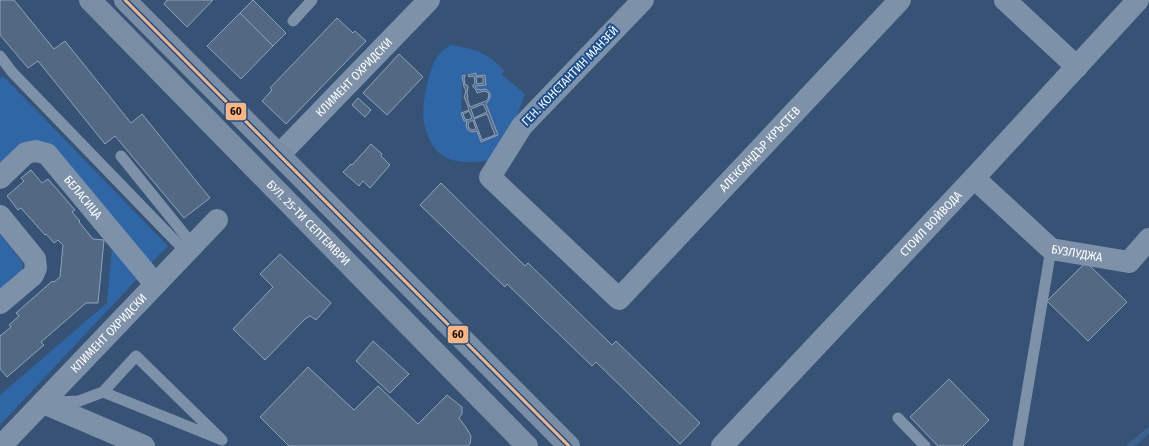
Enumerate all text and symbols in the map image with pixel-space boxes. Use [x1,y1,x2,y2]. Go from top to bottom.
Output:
street label: ГЕН. КОНСТАНТИН МАНЗЕЙ [518,23,621,129]
street label: КЛИМЕНТ ОХРИДСКИ [313,35,395,120]
line badge: 60 [225,102,247,121]
street label: АЛЕКСАНДЪР КРЪСТЕВ [716,103,803,195]
text: 60 [230,105,242,118]
street label: БЕЛАСИЦА [61,173,105,222]
street label: БУЛ. 25-ТИ СЕПТЕМВРИ [264,177,353,268]
street label: СТОИЛ ВОЙВОДА [897,188,965,259]
street label: БУЗЛУДЖА [1050,242,1104,265]
street label: КЛИМЕНТ ОХРИДСКИ [68,291,150,376]
line badge: 60 [447,325,469,344]
text: 60 [452,328,464,341]

